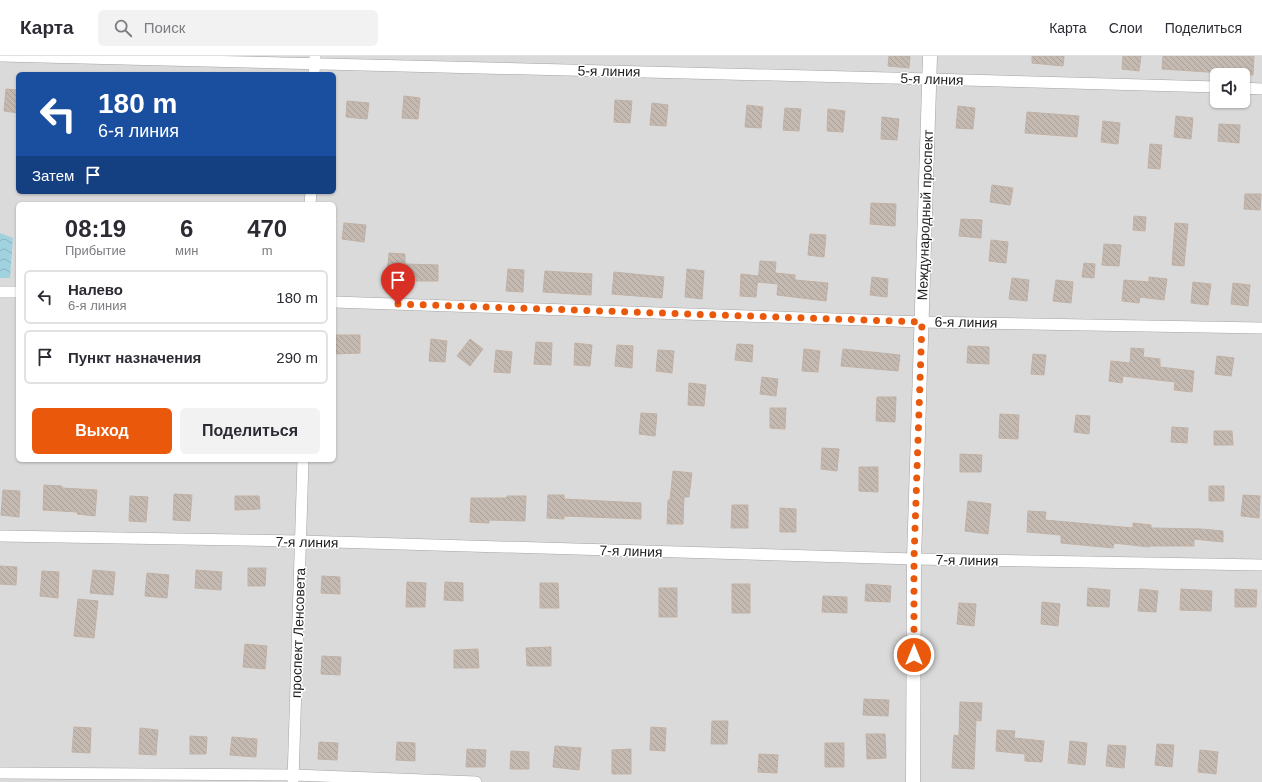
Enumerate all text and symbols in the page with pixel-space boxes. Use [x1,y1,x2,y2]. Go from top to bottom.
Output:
search box [98,10,378,46]
text: Карта [20,17,74,38]
icon: search [112,17,134,39]
text: Поиск [144,19,185,36]
text: Карта [1049,20,1087,36]
text: Слои [1109,20,1143,36]
text: Поделиться [1165,20,1242,36]
street label: 5-я линия [577,62,641,80]
map controls [1210,68,1250,108]
button: sound [1210,68,1250,108]
street label: 5-я линия [900,70,964,88]
icon: left [32,88,84,140]
text: 180 m [98,88,177,119]
text: 6-я линия [98,121,179,141]
street label: Международный проспект [914,129,936,301]
icon: arrive [82,164,104,186]
text: Затем [32,167,74,184]
text: 08:19 [65,215,126,242]
text: 6 [180,215,193,242]
text: 470 [247,215,287,242]
text: Прибытие [65,243,126,258]
text: мин [175,243,198,258]
text: m [262,243,273,258]
pin [381,263,415,304]
icon: arrive [387,269,409,291]
text: Налево [68,281,123,298]
icon: left [34,286,56,308]
text: 180 m [276,289,318,306]
text: 6-я линия [68,298,127,313]
street label: 6-я линия [934,313,998,331]
icon: arrive [34,346,56,368]
text: Пункт назначения [68,349,201,366]
text: 290 m [276,349,318,366]
button: Выход [32,408,172,454]
button: Поделиться [180,408,320,454]
street label: 7-я линия [275,533,339,551]
street label: 7-я линия [599,542,663,560]
street label: 7-я линия [935,551,999,569]
street label: проспект Ленсовета [288,567,308,698]
position arrow [893,634,935,676]

